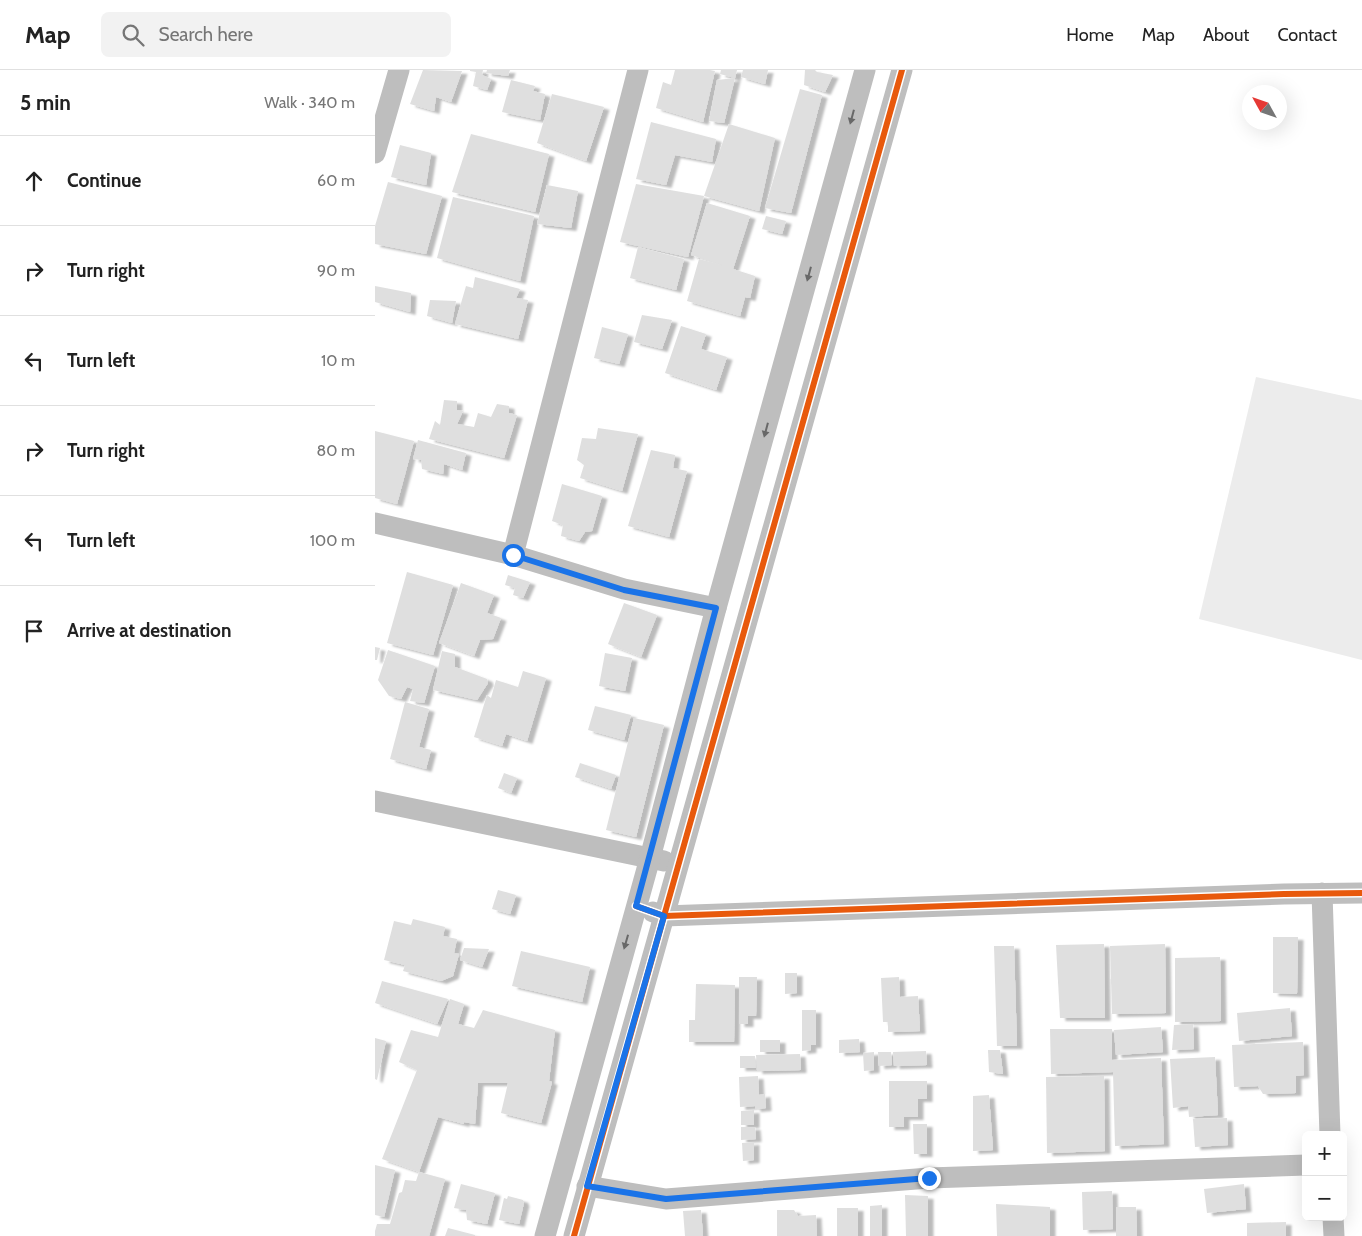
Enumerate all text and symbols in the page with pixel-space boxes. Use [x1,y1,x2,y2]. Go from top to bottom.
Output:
search box [101,12,451,57]
text: Map [25,20,71,49]
icon: search [119,21,147,49]
text: Search here [159,23,253,46]
text: Home [1066,24,1114,46]
text: Map [1142,24,1175,46]
text: About [1203,24,1249,46]
text: Contact [1277,24,1337,46]
north arrow [1242,85,1287,130]
text: 5 min [20,90,71,115]
text: Walk · 340 m [264,93,355,112]
one-way arrow [848,110,856,125]
icon: ahead [20,167,48,195]
text: Continue [67,169,141,192]
text: 60 m [317,171,355,190]
icon: right [20,257,48,285]
text: Turn right [67,259,145,282]
text: 90 m [317,261,355,280]
one-way arrow [805,266,813,281]
icon: left [20,347,48,375]
text: Turn left [67,349,135,372]
text: 10 m [321,351,355,370]
one-way arrow [761,423,769,438]
icon: right [20,437,48,465]
text: Turn right [67,439,145,462]
text: 80 m [317,441,355,460]
icon: left [20,527,48,555]
text: Turn left [67,529,135,552]
text: 100 m [310,531,355,550]
route start [502,544,525,567]
icon: arrive [20,617,48,645]
text: Arrive at destination [67,619,231,642]
one-way arrow [622,934,630,949]
map controls [1302,1131,1347,1221]
button: + [1302,1131,1347,1176]
route end [918,1167,941,1190]
button: − [1302,1176,1347,1221]

